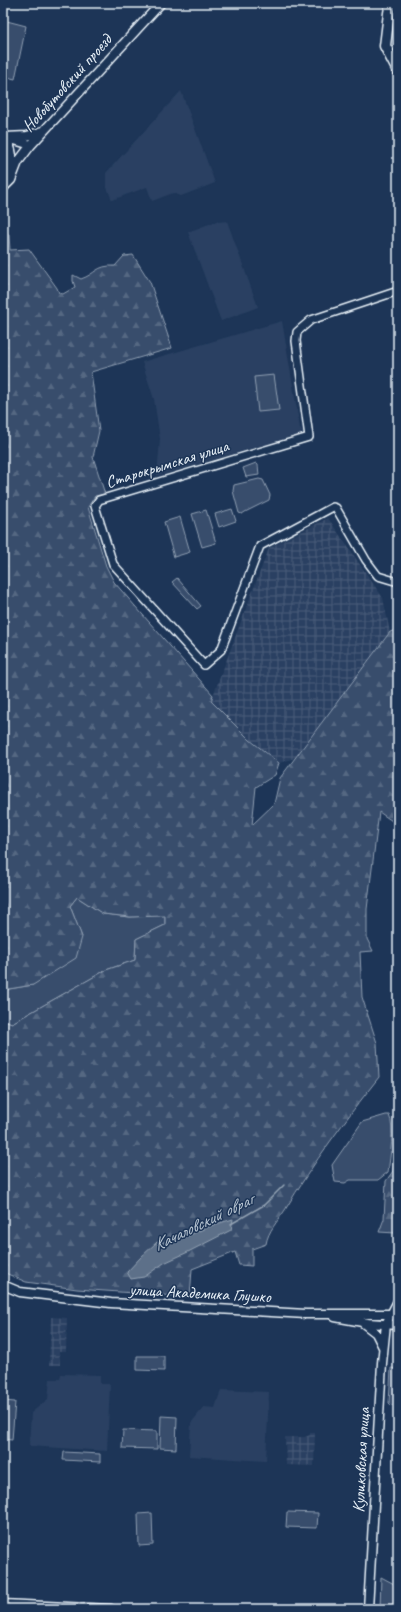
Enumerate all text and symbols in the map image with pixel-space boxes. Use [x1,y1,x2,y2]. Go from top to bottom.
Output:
street label: Новобутовский проезд [18,28,118,136]
street label: Старокрымская улица [103,435,232,493]
water label: Качаловский овраг [150,1187,260,1256]
street label: улица Академика Глушко [128,1279,272,1307]
street label: Куликовская улица [348,1406,374,1513]

